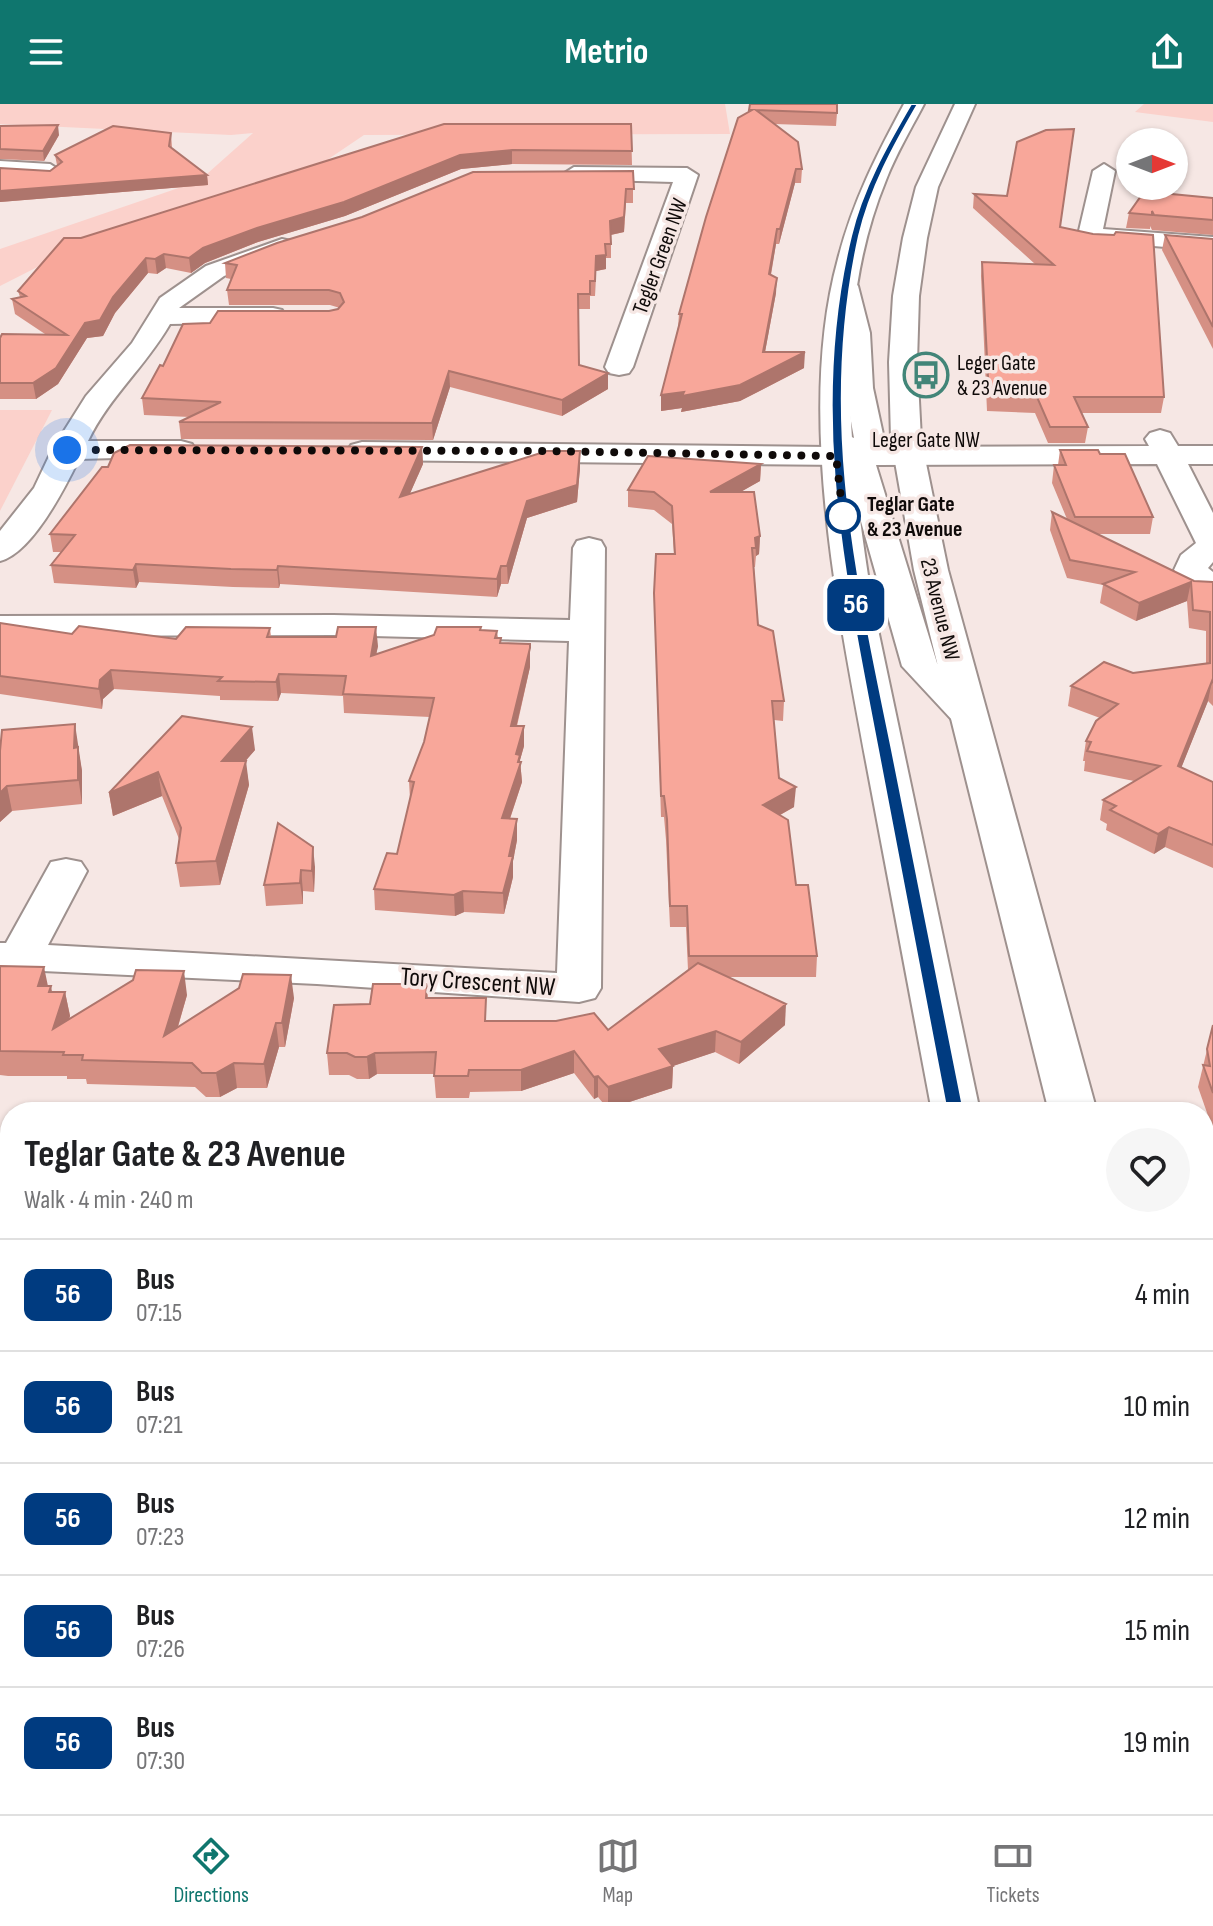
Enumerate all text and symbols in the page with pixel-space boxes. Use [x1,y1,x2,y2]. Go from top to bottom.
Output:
icon: menu [24,30,68,74]
icon: share [1145,30,1189,74]
text: Metrio [564,31,649,74]
north arrow [1116,128,1188,200]
map controls [1116,128,1188,200]
street label: Tegler Green NW [627,195,694,318]
place label: Leger Gate & 23 Avenue [957,350,1047,402]
bus stop icon: Leger Gate & 23 Avenue [902,351,950,399]
street label: Leger Gate NW [872,427,980,454]
your location [47,430,87,470]
place label: Teglar Gate & 23 Avenue [867,491,962,543]
marker: Teglar Gate & 23 Avenue [826,499,860,533]
street label: 23 Avenue NW [914,555,965,663]
line badge: 56 [820,579,892,631]
text: 56 [843,588,869,621]
street label: Tory Crescent NW [399,962,556,1003]
button: heart [1106,1128,1190,1212]
text: Teglar Gate & 23 Avenue [24,1132,346,1177]
text: Walk · 4 min · 240 m [24,1185,193,1216]
text: Bus [136,1262,175,1298]
text: 4 min [1135,1277,1190,1313]
text: 56 [55,1278,81,1311]
text: 07:15 [136,1298,182,1329]
text: Bus [136,1374,175,1410]
text: 10 min [1124,1389,1190,1425]
text: 56 [55,1390,81,1423]
text: 07:21 [136,1410,183,1441]
text: Bus [136,1486,175,1522]
text: 12 min [1124,1501,1190,1537]
text: 56 [55,1502,81,1535]
text: 07:23 [136,1522,184,1553]
text: Bus [136,1598,175,1634]
text: 15 min [1125,1613,1190,1649]
text: 56 [55,1614,81,1647]
text: 07:26 [136,1634,185,1665]
text: Bus [136,1710,175,1746]
text: 19 min [1124,1725,1190,1761]
text: 56 [55,1726,81,1759]
text: 07:30 [136,1746,185,1777]
tab: Directions [173,1834,249,1909]
tab: Map [596,1834,640,1909]
tab: Tickets [987,1834,1040,1909]

